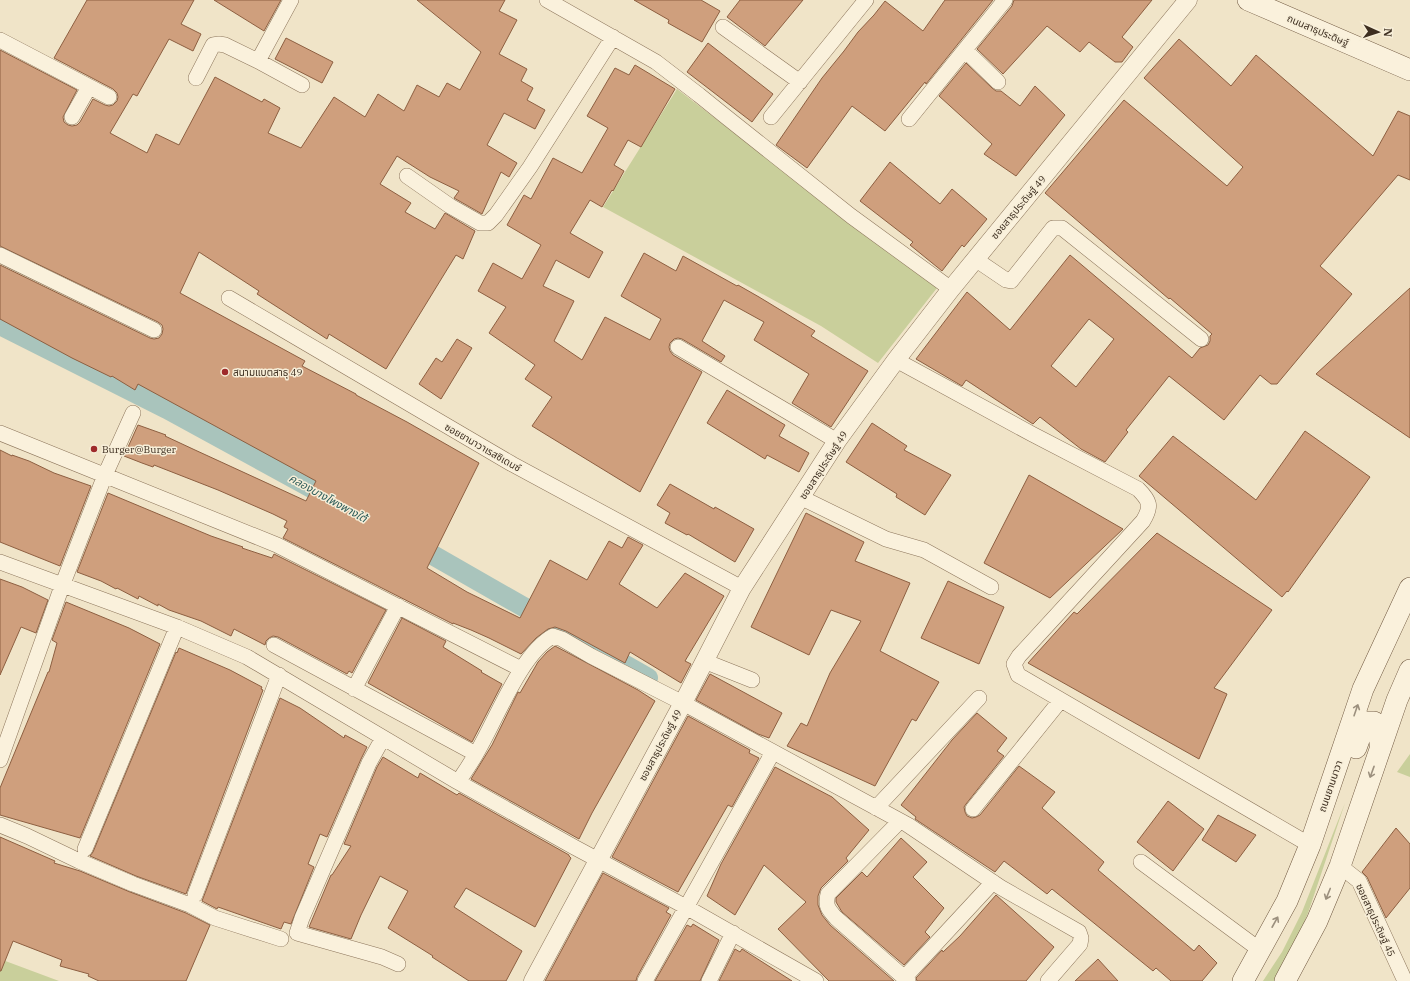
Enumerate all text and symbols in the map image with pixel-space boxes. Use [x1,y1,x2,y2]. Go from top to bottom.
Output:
street label: ถนนสาธุประดิษฐ์ [1285,12,1351,50]
north arrow [1358,12,1398,52]
text: N [1381,28,1395,38]
street label: ซอยสาธุประดิษฐ์ 49 [988,173,1049,242]
place label: สนามแบตสาธุ 49 [233,366,303,379]
marker: สนามแบตสาธุ 49 [220,367,230,377]
street label: ซอยยานาวาเรสซิเดนซ์ [442,420,524,475]
street label: ซอยสาธุประดิษฐ์ 49 [796,429,850,502]
place label: Burger@Burger [102,443,177,456]
marker: Burger@Burger [89,444,99,454]
water label: คลองบางโพงพางใต้ [287,471,371,526]
one-way arrow [1353,704,1361,716]
street label: ซอยสาธุประดิษฐ์ 49 [636,707,685,783]
street label: ถนนยานนาวา [1316,759,1345,814]
one-way arrow [1367,766,1375,778]
street label: ซอยสาธุประดิษฐ์ 45 [1353,882,1398,959]
one-way arrow [1324,888,1331,900]
one-way arrow [1272,917,1280,929]

